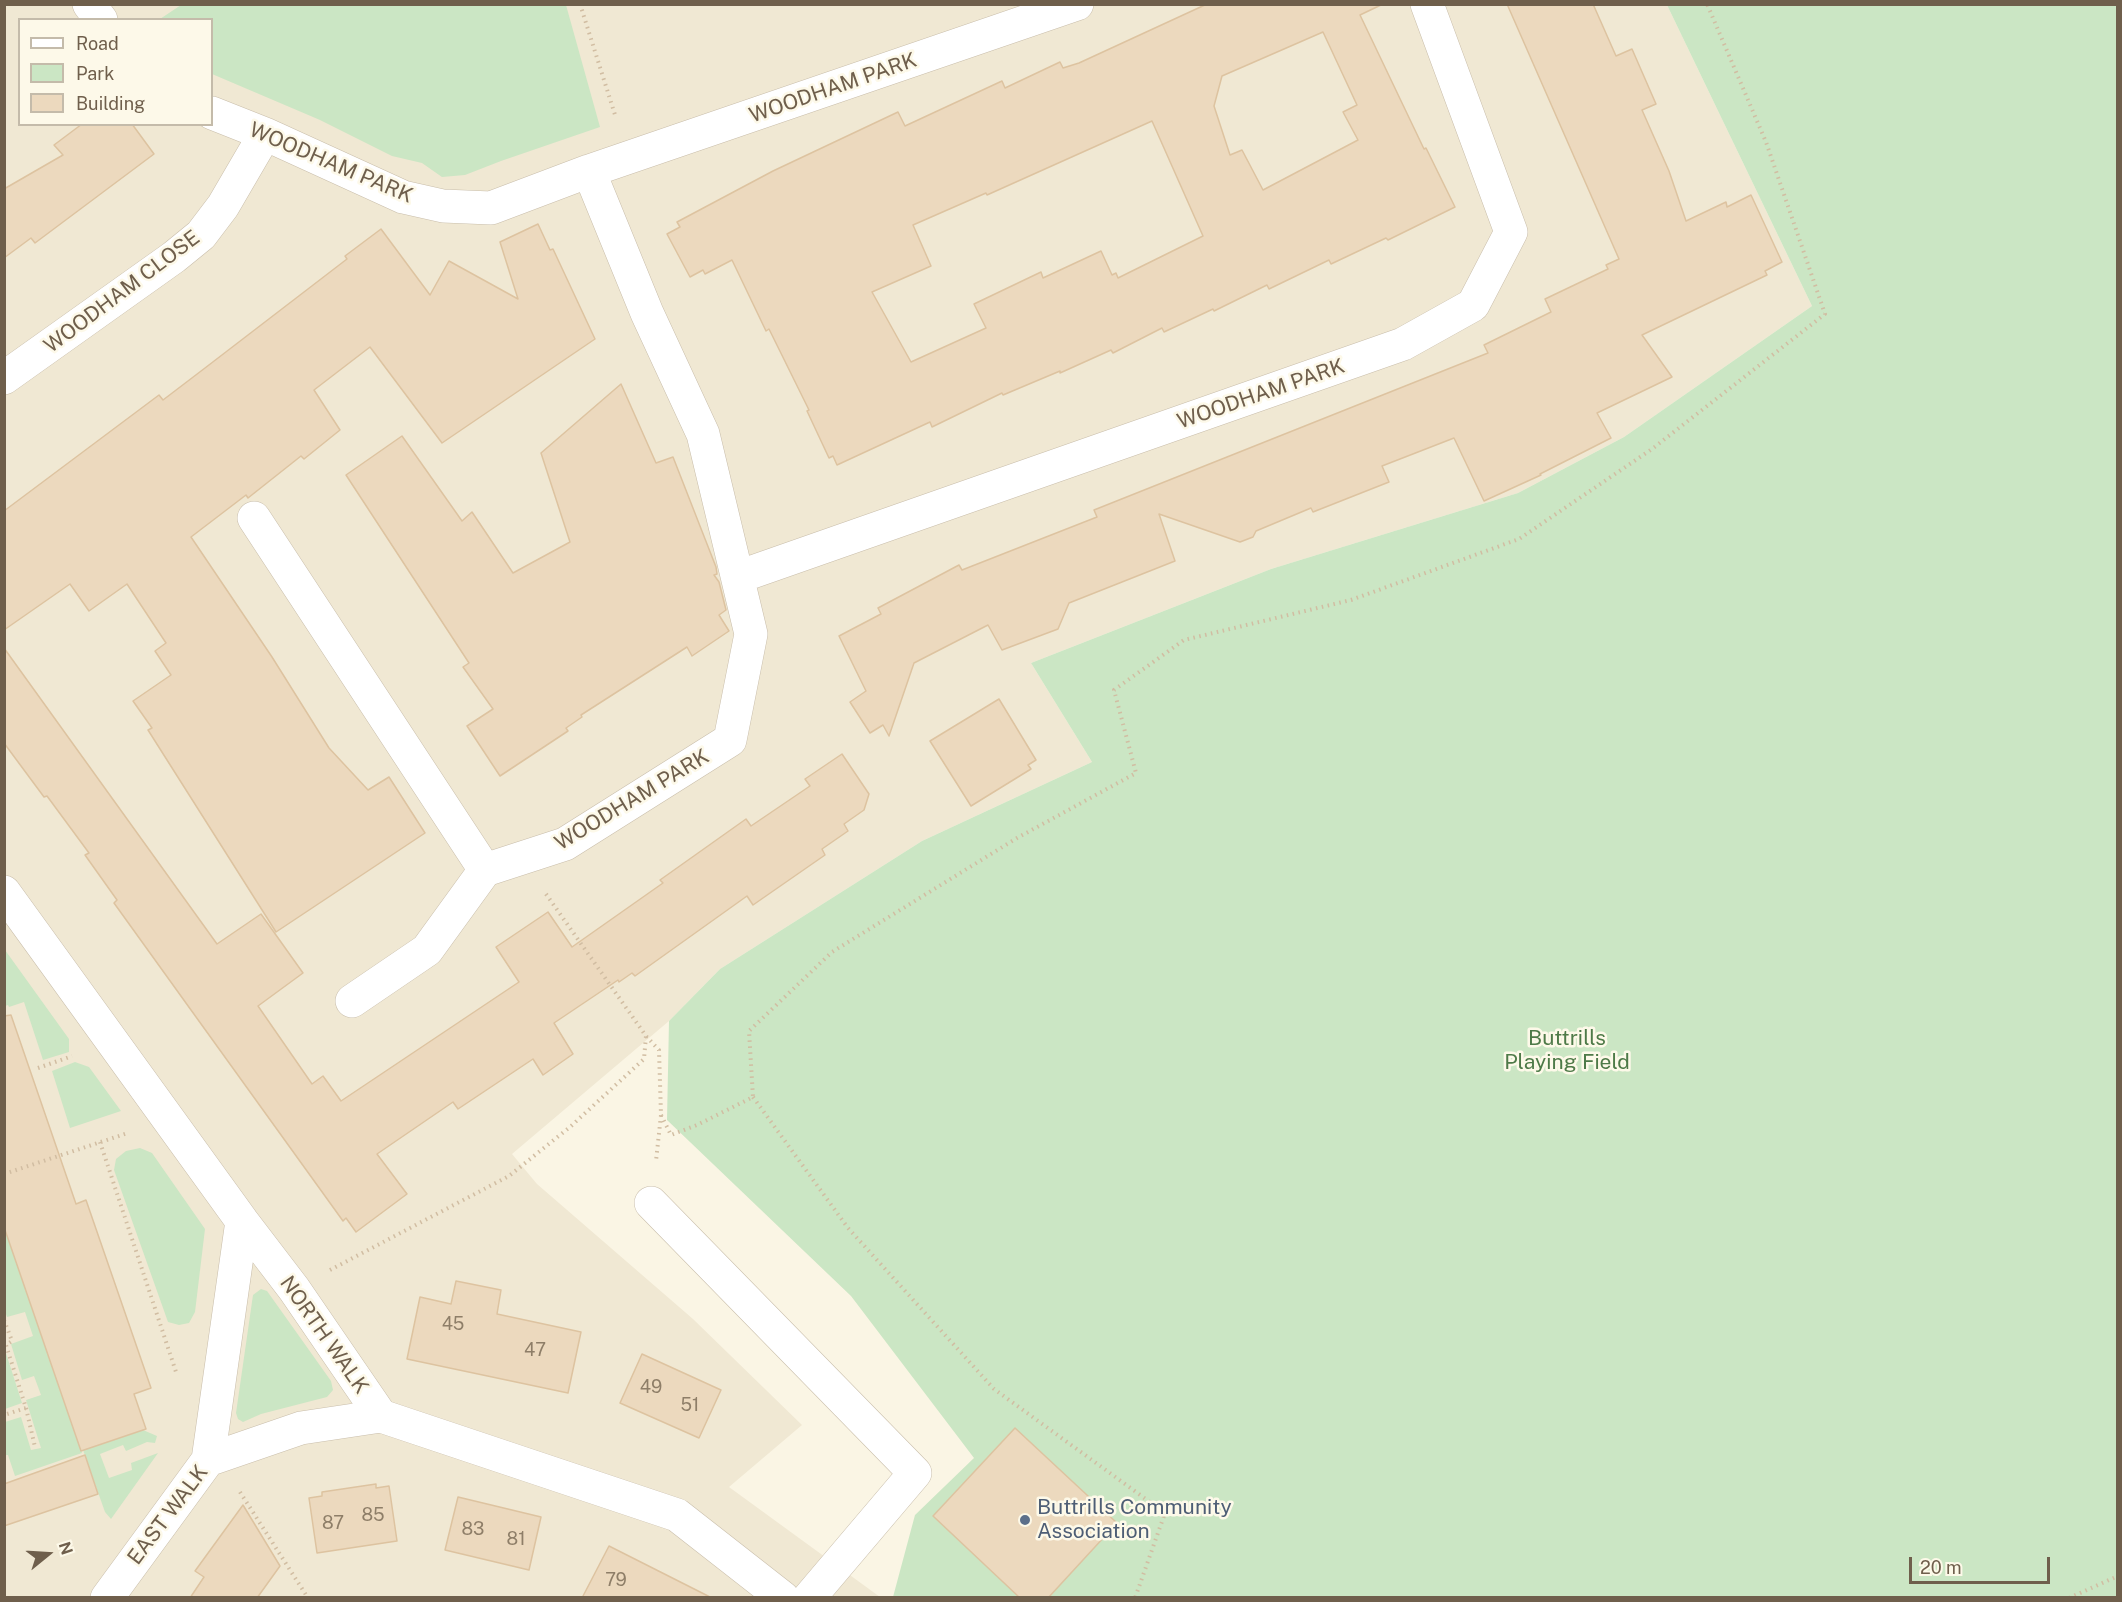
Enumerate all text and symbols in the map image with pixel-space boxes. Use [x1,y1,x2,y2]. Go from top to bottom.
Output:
legend [18,18,213,126]
text: Road [76,33,119,54]
street label: WOODHAM PARK [746,48,920,128]
text: Park [76,63,114,84]
text: Building [76,93,145,114]
street label: WOODHAM PARK [245,117,417,209]
street label: WOODHAM CLOSE [39,225,205,359]
street label: WOODHAM PARK [1174,354,1348,434]
street label: WOODHAM PARK [550,744,714,856]
park label: Buttrills Playing Field [1504,1026,1630,1076]
street label: NORTH WALK [274,1271,374,1399]
house number: 45 [442,1313,464,1335]
house number: 47 [524,1339,546,1361]
house number: 49 [640,1376,662,1398]
house number: 51 [681,1394,699,1416]
street label: EAST WALK [122,1460,214,1570]
place label: Buttrills Community Association [1037,1495,1232,1545]
house number: 85 [361,1504,385,1526]
house number: 87 [322,1512,344,1534]
marker: Buttrills Community Association [1018,1513,1032,1527]
house number: 83 [462,1518,484,1540]
north arrow [18,1524,78,1584]
house number: 81 [507,1528,525,1550]
text: N [55,1539,77,1557]
scale bar [1912,1545,2053,1583]
text: 20 m [1920,1557,1962,1578]
house number: 79 [605,1569,627,1591]

